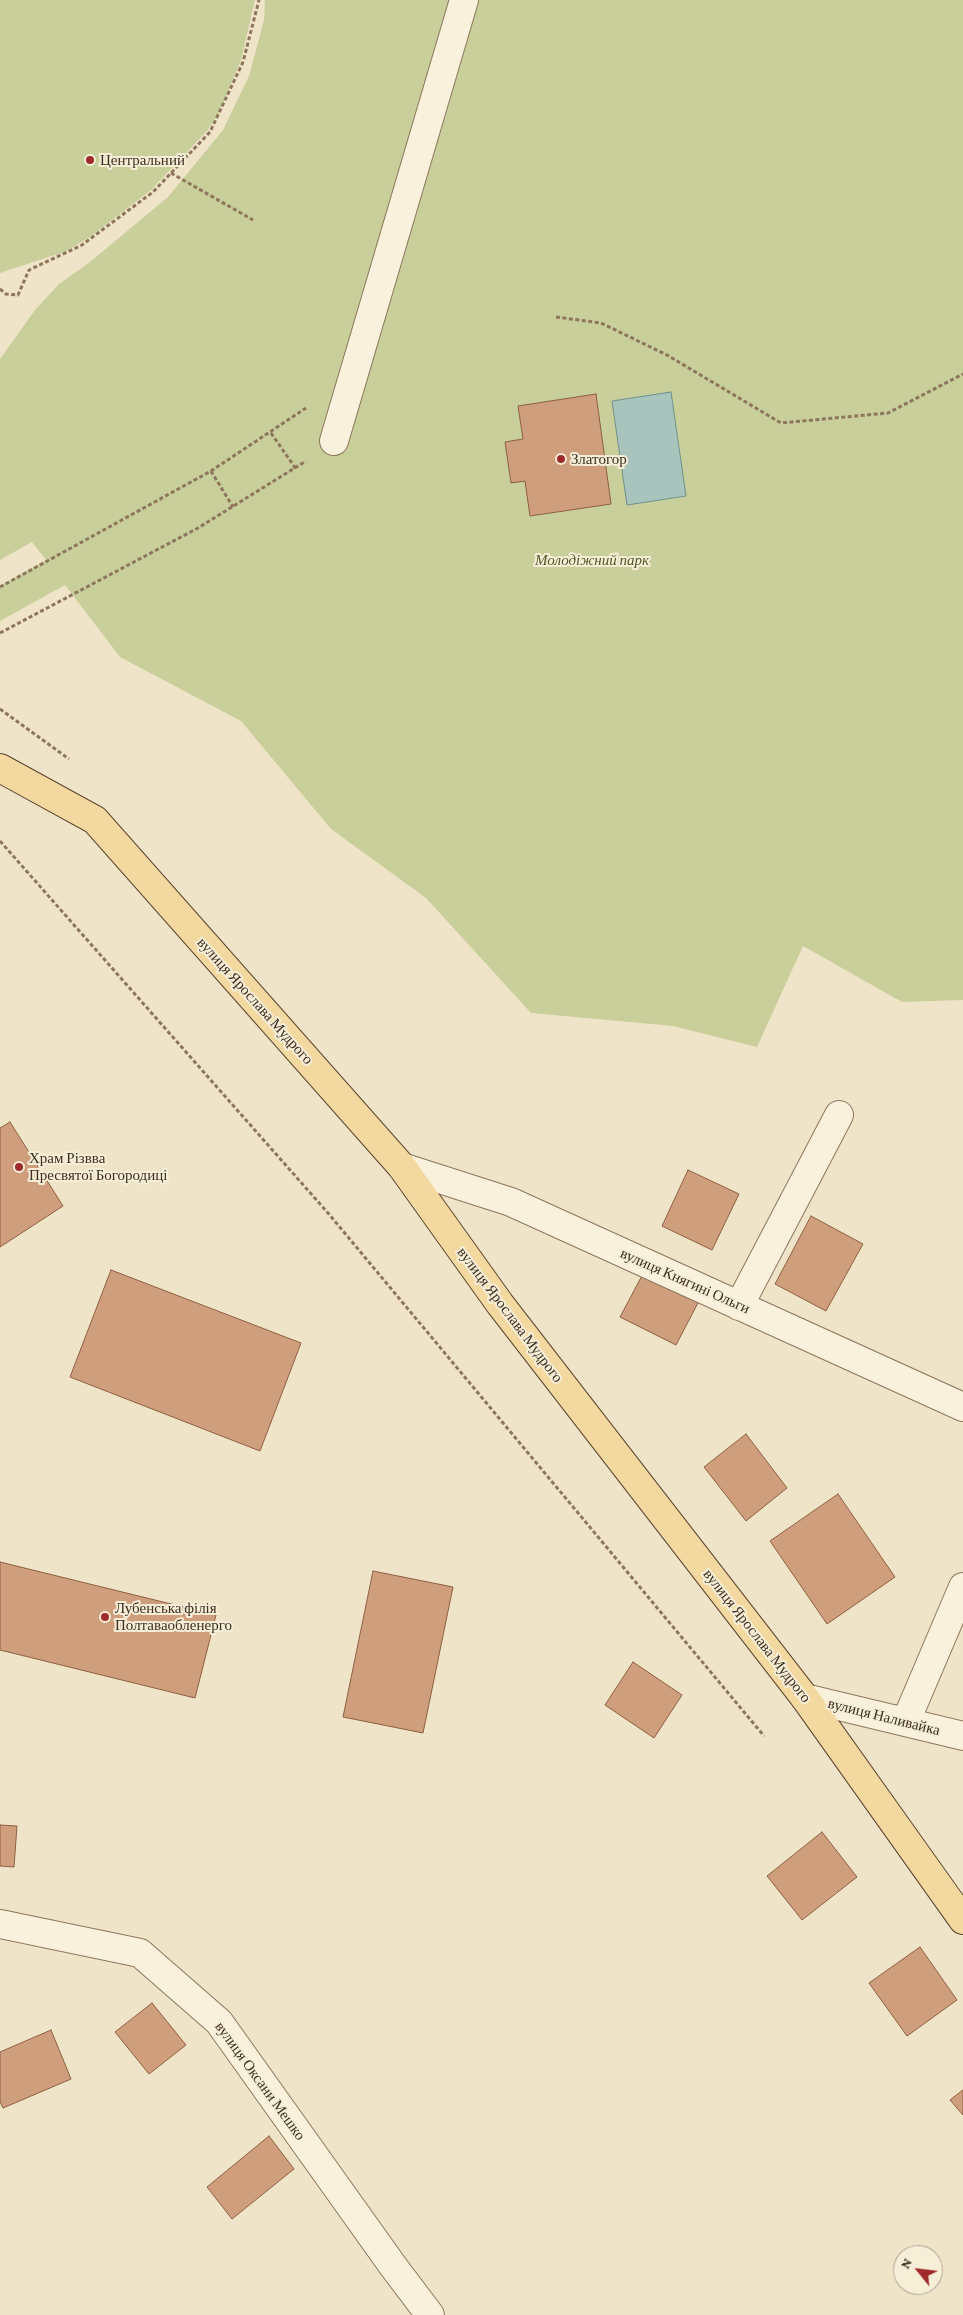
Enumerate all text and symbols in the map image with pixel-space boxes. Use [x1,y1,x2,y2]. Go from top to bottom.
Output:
place label: Центральний [100,151,185,169]
marker: Центральний [84,154,96,166]
place label: Златогор [571,450,627,468]
marker: Златогор [555,453,567,465]
park label: Молодіжний парк [535,551,649,569]
street label: вулиця Ярослава Мудрого [193,934,317,1068]
place label: Храм Різвва Пресвятої Богородиці [29,1149,167,1184]
marker: Храм Різвва Пресвятої Богородиці [13,1161,25,1173]
street label: вулиця Ярослава Мудрого [453,1244,567,1386]
street label: вулиця Княгині Ольги [617,1244,753,1318]
street label: вулиця Ярослава Мудрого [699,1566,815,1706]
place label: Лубенська філія Полтаваобленерго [115,1599,232,1634]
marker: Лубенська філія Полтаваобленерго [99,1611,111,1623]
street label: вулиця Наливайка [826,1694,942,1740]
street label: вулиця Оксани Мешко [211,2018,309,2144]
north arrow [893,2245,943,2295]
text: N [896,2255,915,2271]

